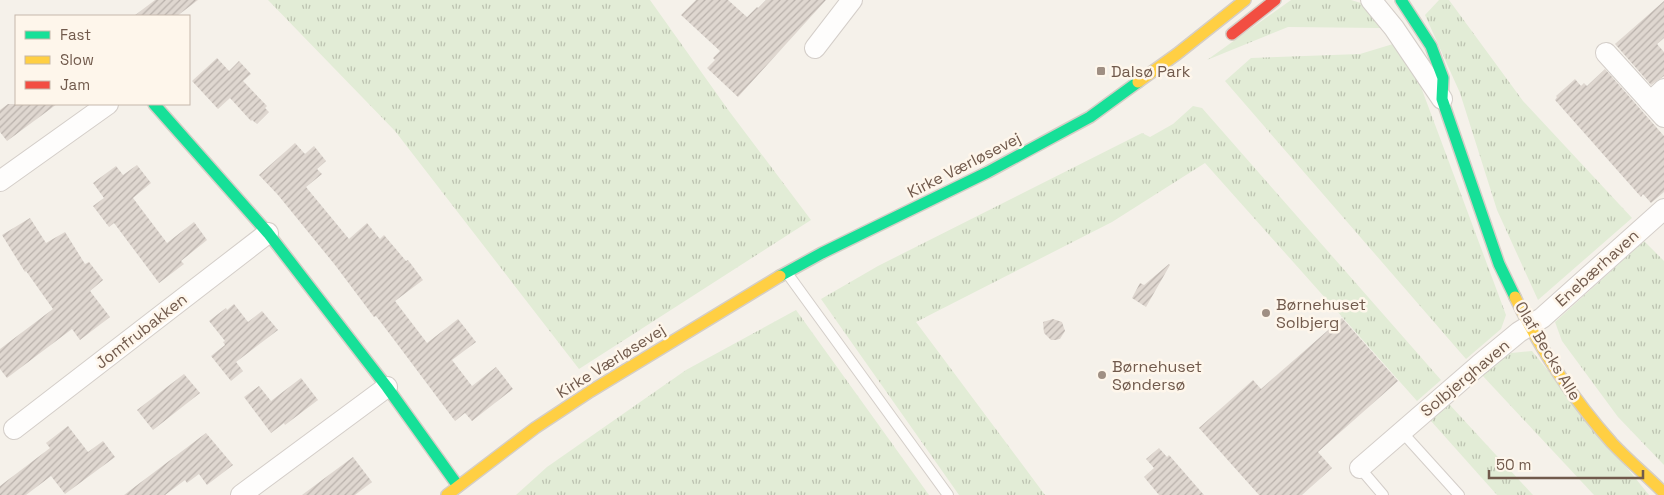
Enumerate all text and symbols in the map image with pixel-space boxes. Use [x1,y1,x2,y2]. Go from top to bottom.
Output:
legend [15,15,190,105]
text: Fast [60,25,91,44]
text: Slow [60,50,94,69]
place label: Dalsø Park [1111,61,1191,82]
marker: Dalsø Park [1095,65,1107,77]
text: Jam [60,75,90,94]
street label: Kirke Værløsevej [904,127,1024,203]
street label: Enebærhaven [1551,225,1643,311]
street label: Jomfrubakken [91,289,191,373]
place label: Børnehuset Solbjerg [1276,294,1366,333]
street label: Olaf Becks Alle [1510,297,1586,405]
marker: Børnehuset Solbjerg [1260,307,1272,319]
street label: Kirke Værløsevej [553,319,669,403]
street label: Solbjerghaven [1416,335,1514,421]
place label: Børnehuset Søndersø [1112,356,1202,395]
marker: Børnehuset Søndersø [1096,369,1108,381]
scale bar [1489,448,1643,480]
text: 50 m [1496,455,1531,474]

